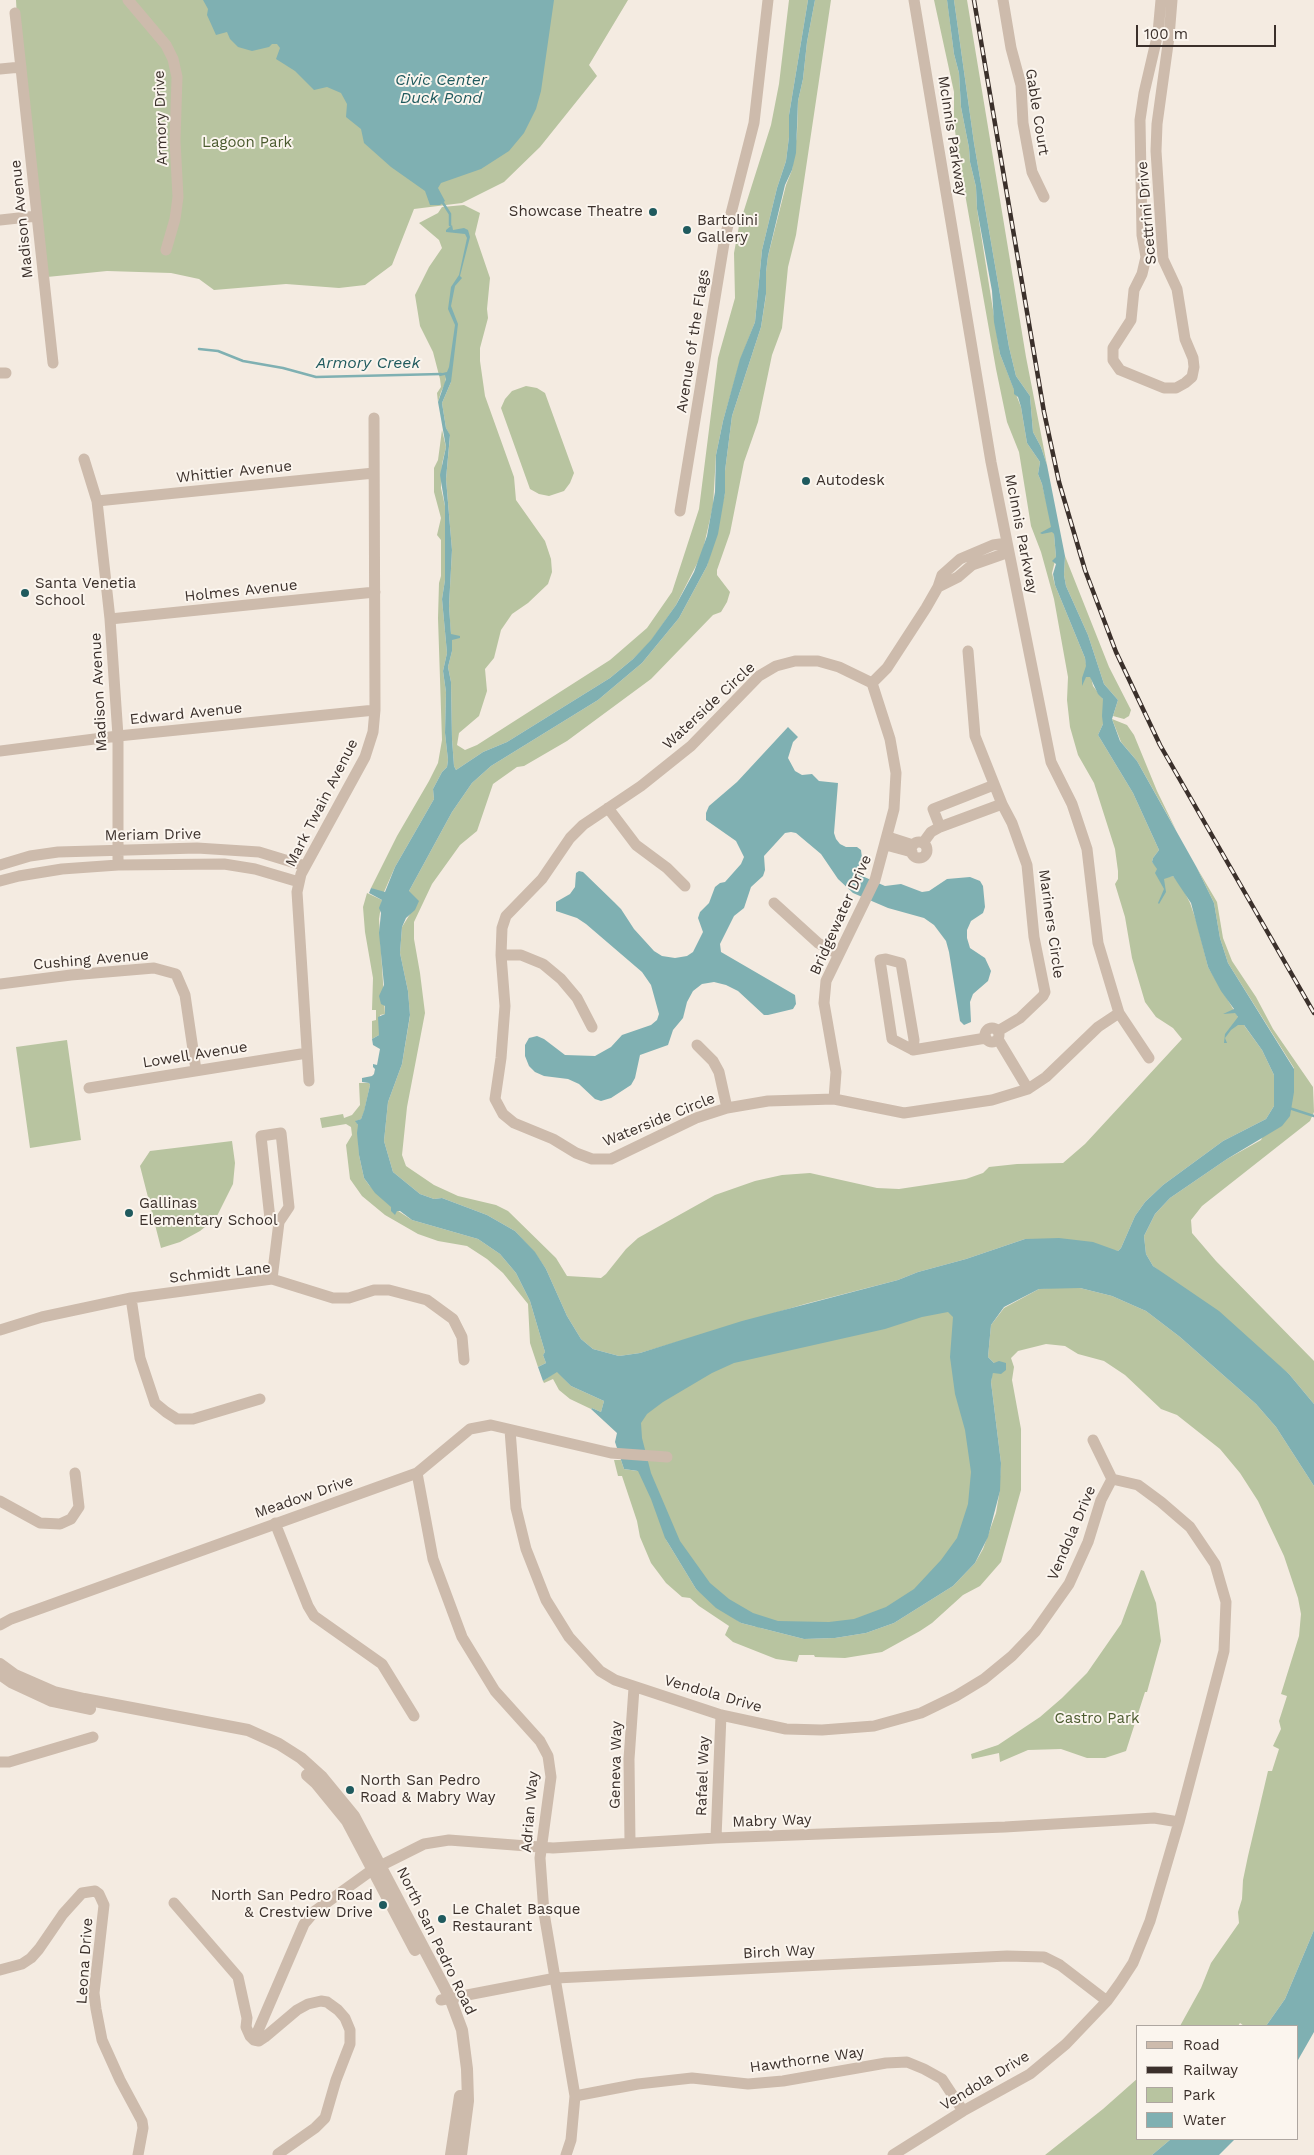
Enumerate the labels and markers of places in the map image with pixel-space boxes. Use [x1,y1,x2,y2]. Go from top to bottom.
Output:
place label: Showcase Theatre [509,203,643,221]
marker: Showcase Theatre [647,206,659,218]
place label: Bartolini Gallery [697,212,758,247]
marker: Bartolini Gallery [681,224,693,236]
place label: Autodesk [816,472,885,490]
marker: Autodesk [800,475,812,487]
place label: Santa Venetia School [35,575,136,610]
marker: Santa Venetia School [19,587,31,599]
place label: Gallinas Elementary School [139,1195,278,1230]
marker: Gallinas Elementary School [123,1207,135,1219]
place label: North San Pedro Road & Mabry Way [360,1772,495,1807]
marker: North San Pedro Road & Mabry Way [344,1784,356,1796]
place label: North San Pedro Road & Crestview Drive [211,1887,373,1922]
marker: North San Pedro Road & Crestview Drive [377,1899,389,1911]
place label: Le Chalet Basque Restaurant [452,1901,581,1936]
marker: Le Chalet Basque Restaurant [436,1913,448,1925]

